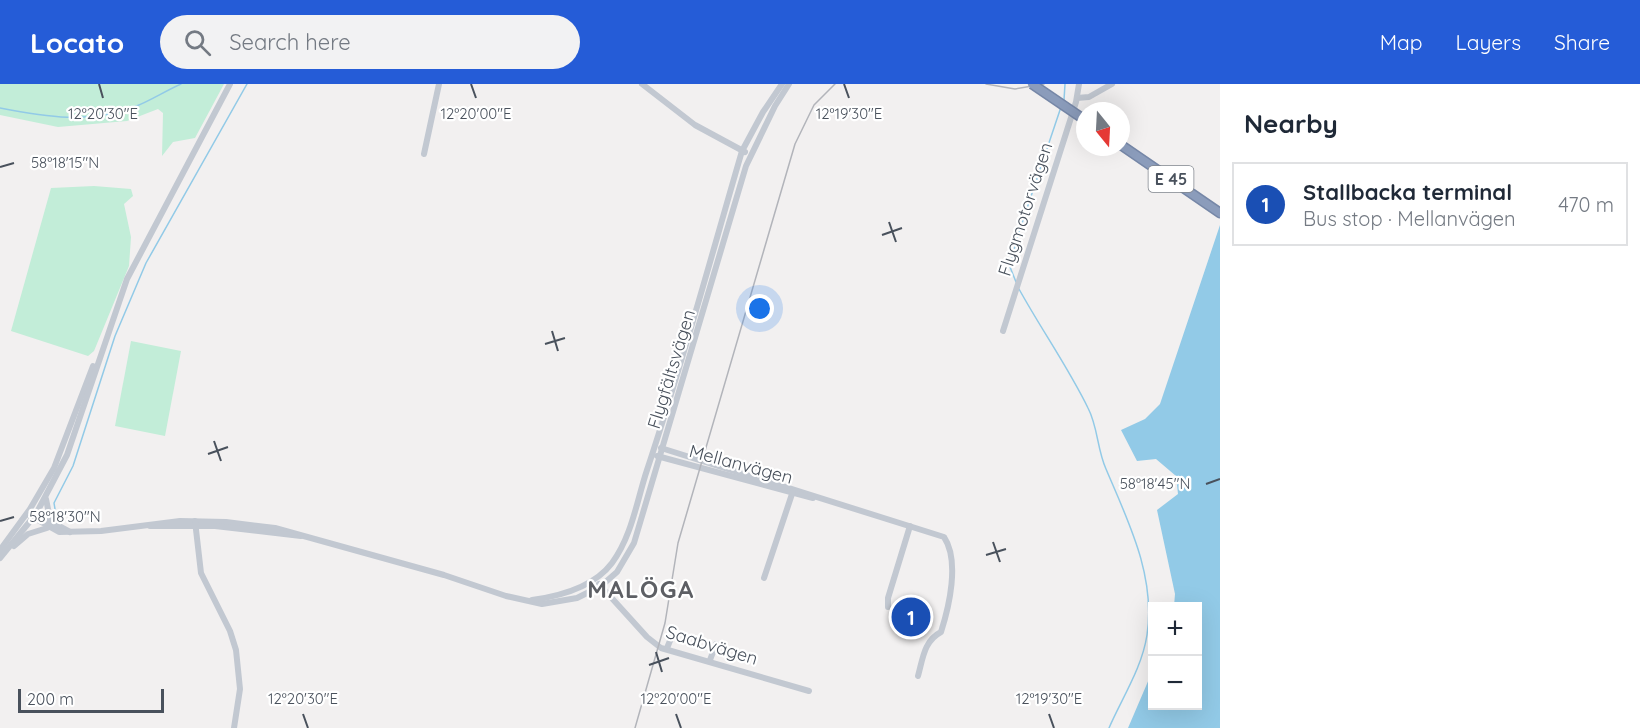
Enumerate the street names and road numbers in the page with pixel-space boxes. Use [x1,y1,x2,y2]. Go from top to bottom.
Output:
street label: Flygmotorvägen [993,139,1057,279]
road number: E 45 [1148,166,1194,192]
street label: Flygfältsvägen [642,307,700,431]
street label: Mellanvägen [687,439,795,489]
street label: Saabvägen [663,620,761,670]

